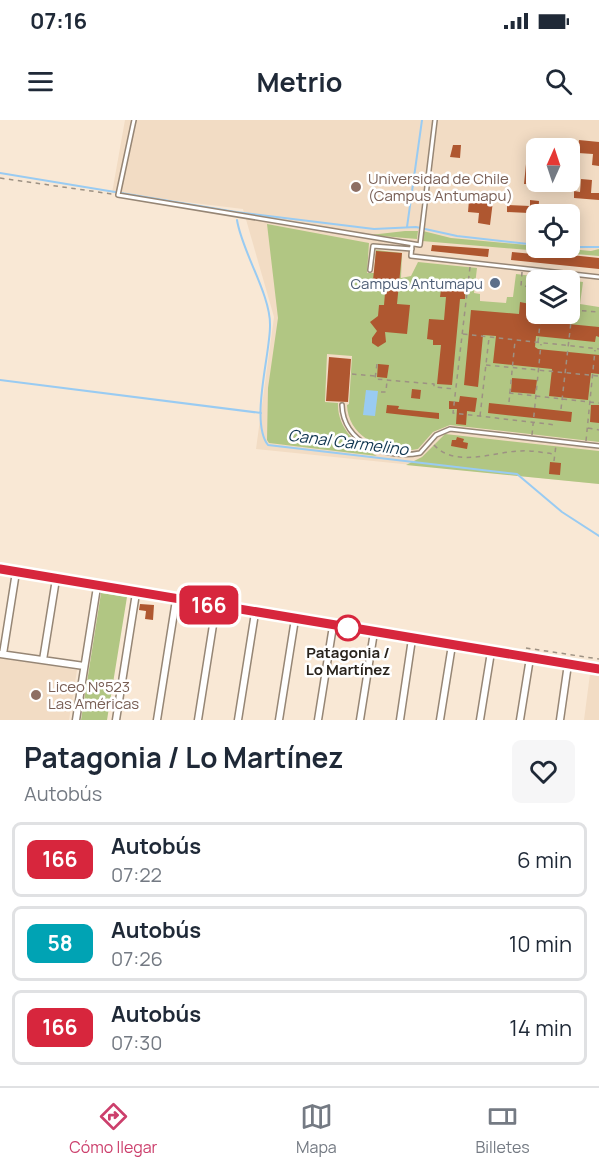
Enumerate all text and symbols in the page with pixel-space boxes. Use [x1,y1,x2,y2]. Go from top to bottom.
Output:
text: 07:16 [30,6,87,36]
text: Metrio [256,63,343,100]
icon: menu [24,65,57,98]
icon: search [542,65,575,98]
north arrow [526,138,580,192]
map controls [526,138,580,324]
place label: Universidad de Chile (Campus Antumapu) [368,168,513,206]
marker: Universidad de Chile (Campus Antumapu) [349,180,363,194]
button: locate [526,204,580,258]
button: layers [526,270,580,324]
place label: Campus Antumapu [350,273,483,294]
marker: Campus Antumapu [488,276,502,290]
water label: Canal Carmelino [287,424,411,460]
line badge: 166 [174,586,244,624]
text: 166 [191,591,227,619]
marker: Patagonia / Lo Martínez [335,615,361,641]
place label: Patagonia / Lo Martínez [306,642,390,680]
place label: Liceo N°523 Las Américas [48,676,139,714]
marker: Liceo N°523 Las Américas [29,688,43,702]
text: Patagonia / Lo Martínez [24,738,343,776]
button: heart [512,740,575,803]
text: Autobús [24,780,102,807]
text: Autobús [111,831,201,861]
text: 166 [42,845,78,873]
text: 6 min [517,845,572,875]
text: 07:22 [111,861,162,888]
text: Autobús [111,915,201,945]
text: 58 [47,929,73,957]
text: 10 min [509,929,572,959]
text: 07:26 [111,945,163,972]
text: Autobús [111,999,201,1029]
text: 166 [42,1013,78,1041]
text: 14 min [509,1013,572,1043]
text: 07:30 [111,1029,162,1056]
tab: Cómo llegar [69,1100,157,1158]
tab: Mapa [296,1100,337,1158]
tab: Billetes [475,1100,530,1158]

